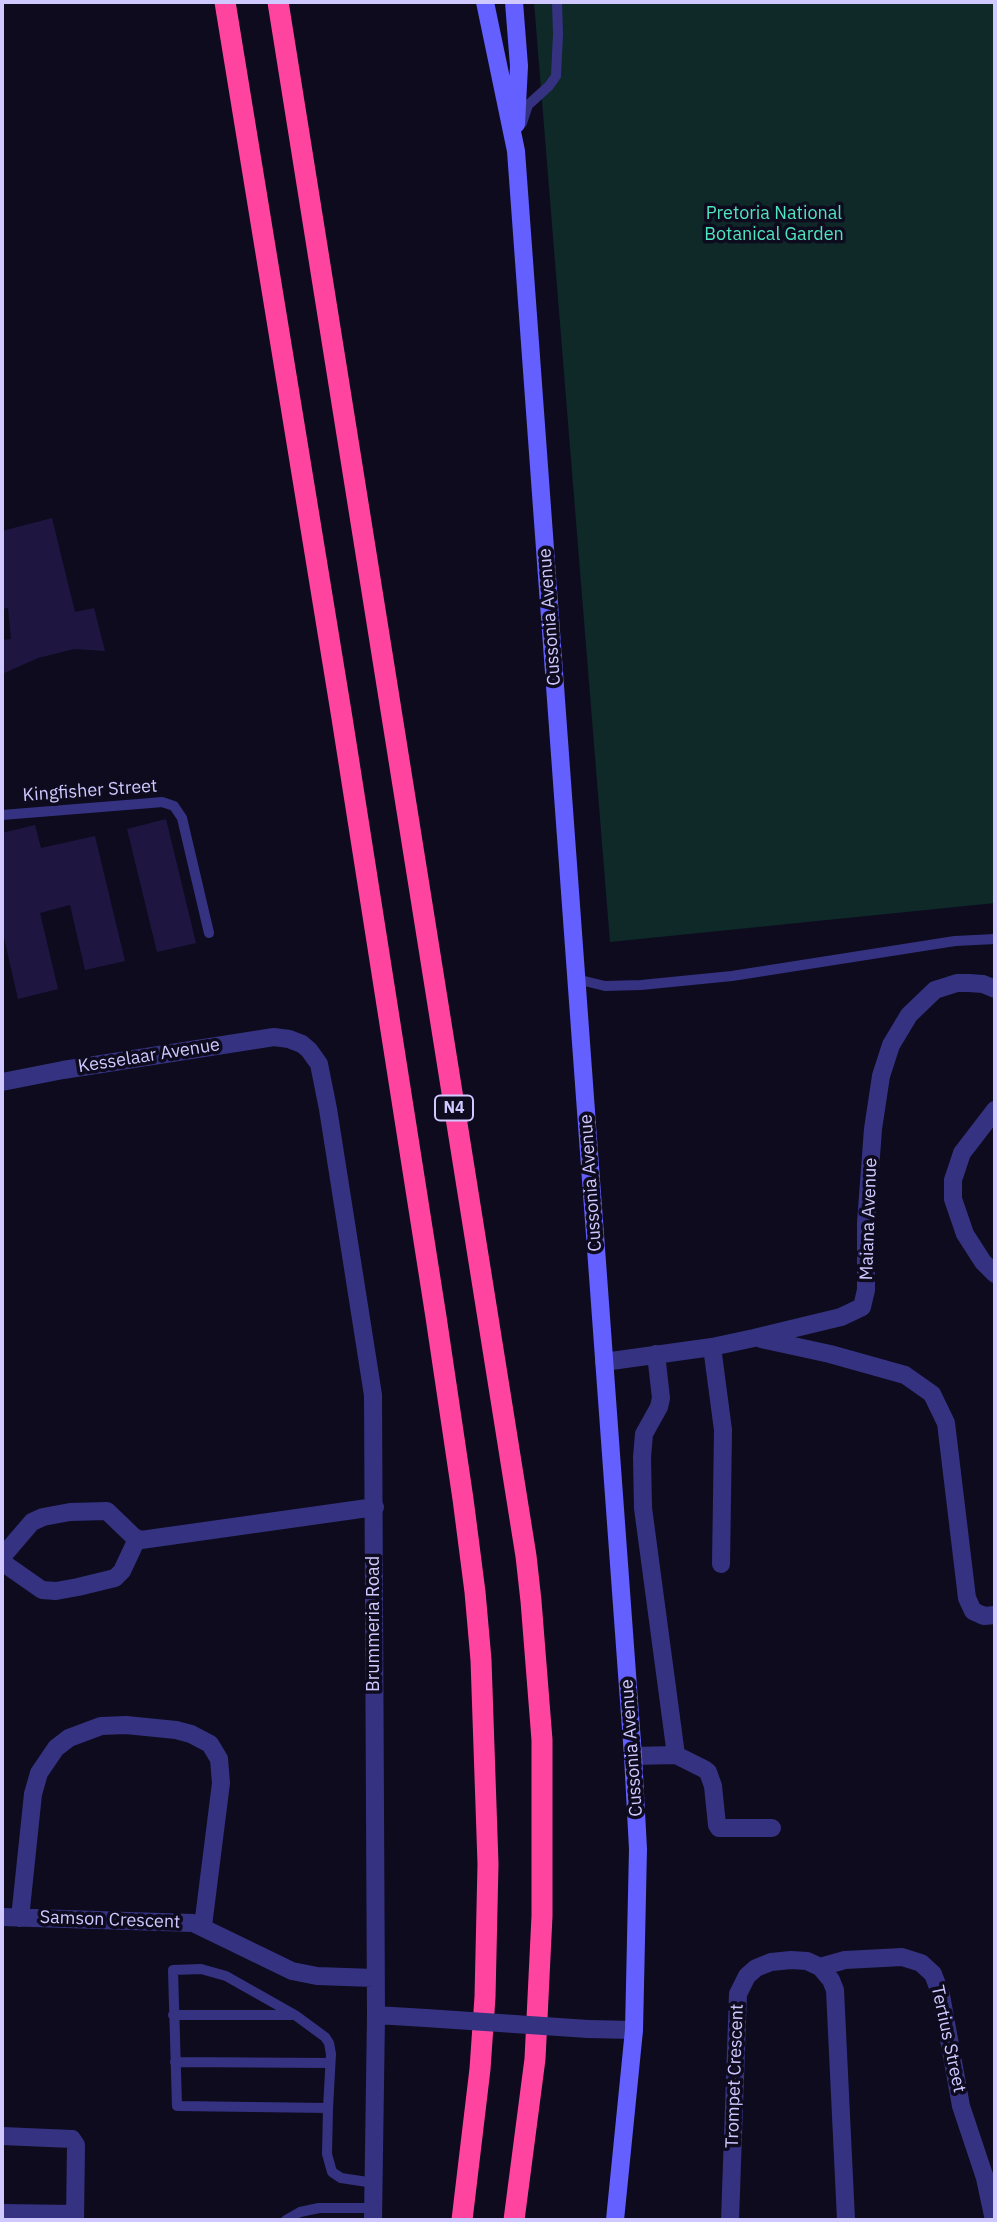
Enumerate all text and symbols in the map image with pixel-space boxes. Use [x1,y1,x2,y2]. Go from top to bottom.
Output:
park label: Pretoria National Botanical Garden [704,203,844,246]
street label: Cussonia Avenue [534,548,566,686]
street label: Kingfisher Street [22,776,158,806]
street label: Kesselaar Avenue [77,1034,221,1078]
road number: N4 [435,1096,473,1120]
street label: Cussonia Avenue [575,1114,607,1252]
street label: Maiana Avenue [856,1157,882,1281]
street label: Brummeria Road [363,1556,385,1692]
street label: Cussonia Avenue [616,1679,648,1817]
street label: Samson Crescent [39,1907,181,1933]
street label: Tertius Street [926,1983,970,2095]
street label: Trompet Crescent [722,2003,748,2149]

